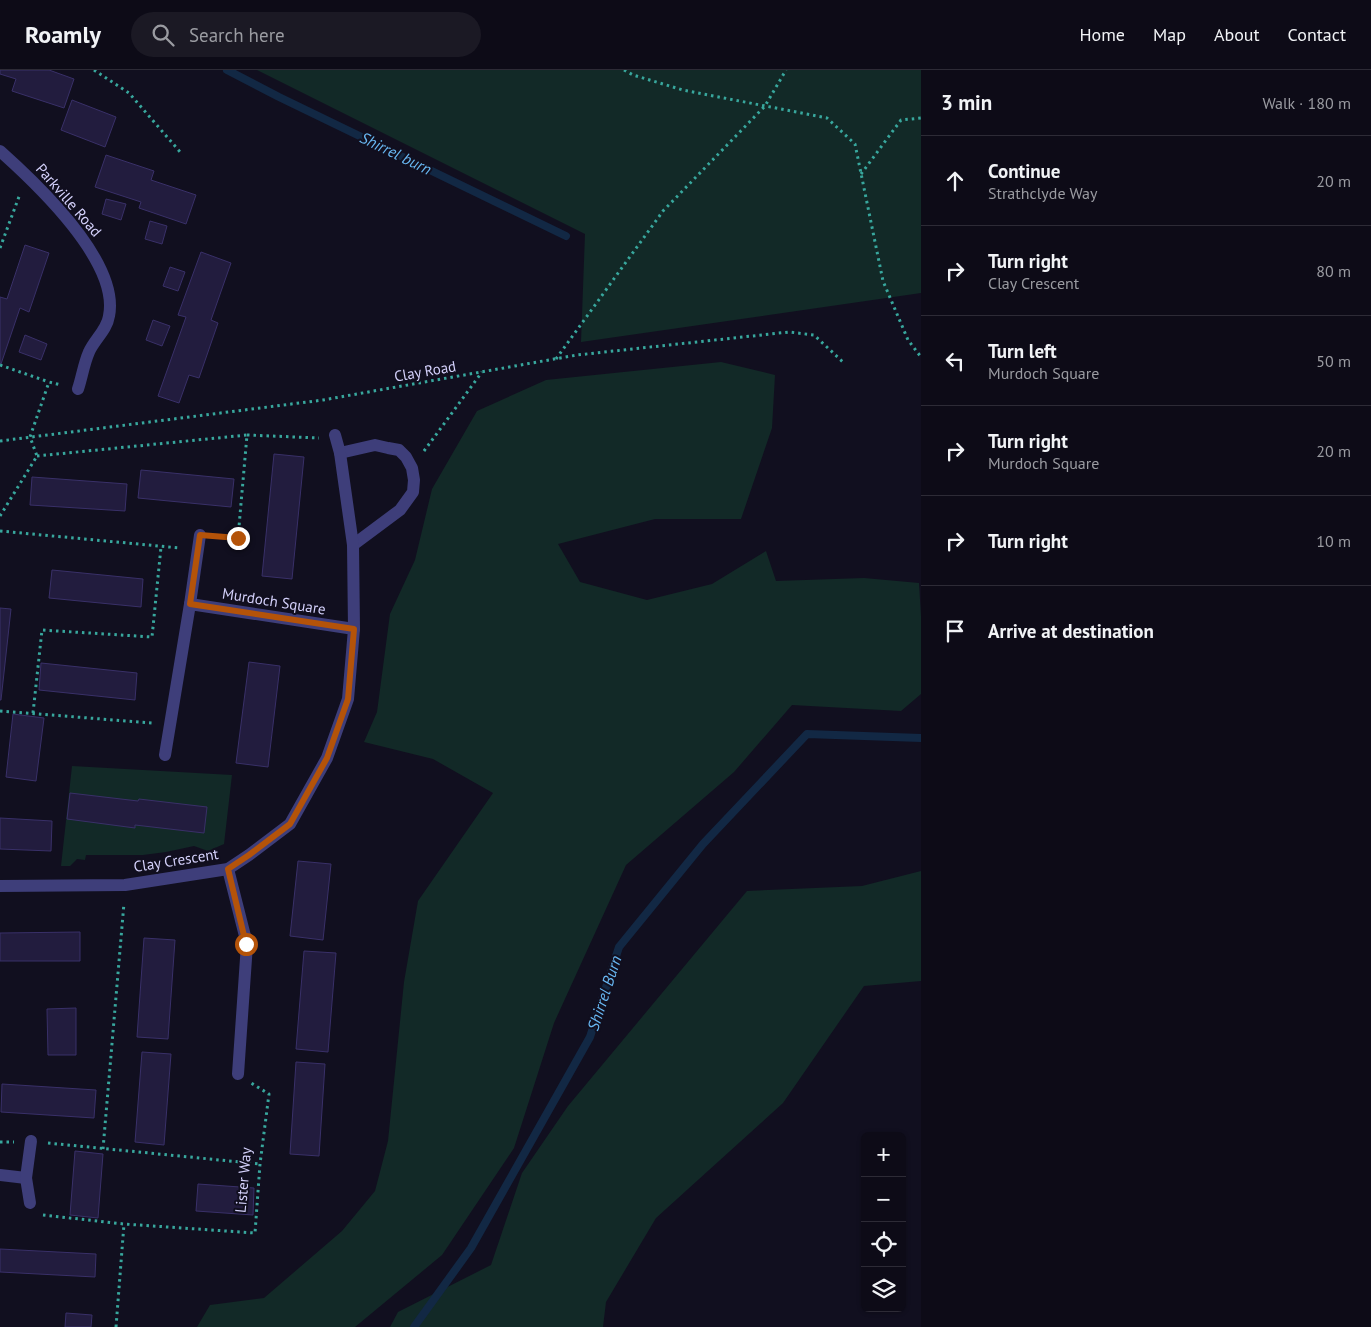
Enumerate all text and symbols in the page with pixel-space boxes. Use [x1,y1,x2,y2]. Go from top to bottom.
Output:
search box [131,12,481,57]
text: Roamly [25,19,101,50]
icon: search [149,21,177,49]
text: Search here [189,23,285,47]
text: Home [1079,23,1125,46]
text: Map [1153,23,1186,46]
text: About [1214,23,1260,46]
text: Contact [1288,23,1346,46]
text: 3 min [941,89,992,116]
text: Walk · 180 m [1262,93,1351,113]
water label: Shirrel burn [357,127,435,179]
street label: Parkville Road [32,159,106,241]
text: Continue [988,159,1060,183]
icon: ahead [941,167,969,195]
text: 20 m [1316,171,1351,191]
text: Strathclyde Way [988,183,1098,203]
text: Turn right [988,249,1068,273]
icon: right [941,257,969,285]
text: 80 m [1316,261,1351,281]
text: Clay Crescent [988,273,1079,293]
text: Turn left [988,339,1057,363]
icon: left [941,347,969,375]
text: 50 m [1316,351,1351,371]
street label: Clay Road [393,356,457,386]
text: Murdoch Square [988,363,1099,383]
text: Turn right [988,429,1068,453]
icon: right [941,437,969,465]
text: 20 m [1316,441,1351,461]
text: Murdoch Square [988,453,1099,473]
route end [227,527,250,550]
icon: right [941,527,969,555]
text: Turn right [988,529,1068,553]
text: 10 m [1316,531,1351,551]
street label: Murdoch Square [221,583,327,619]
icon: arrive [941,617,969,645]
text: Arrive at destination [988,619,1154,643]
street label: Clay Crescent [132,844,220,876]
route start [235,933,258,956]
water label: Shirrel Burn [582,953,626,1033]
map controls [861,1132,906,1312]
button: + [861,1132,906,1177]
street label: Lister Way [231,1146,255,1214]
button: − [861,1177,906,1222]
button: locate [861,1222,906,1267]
button: layers [861,1267,906,1312]

